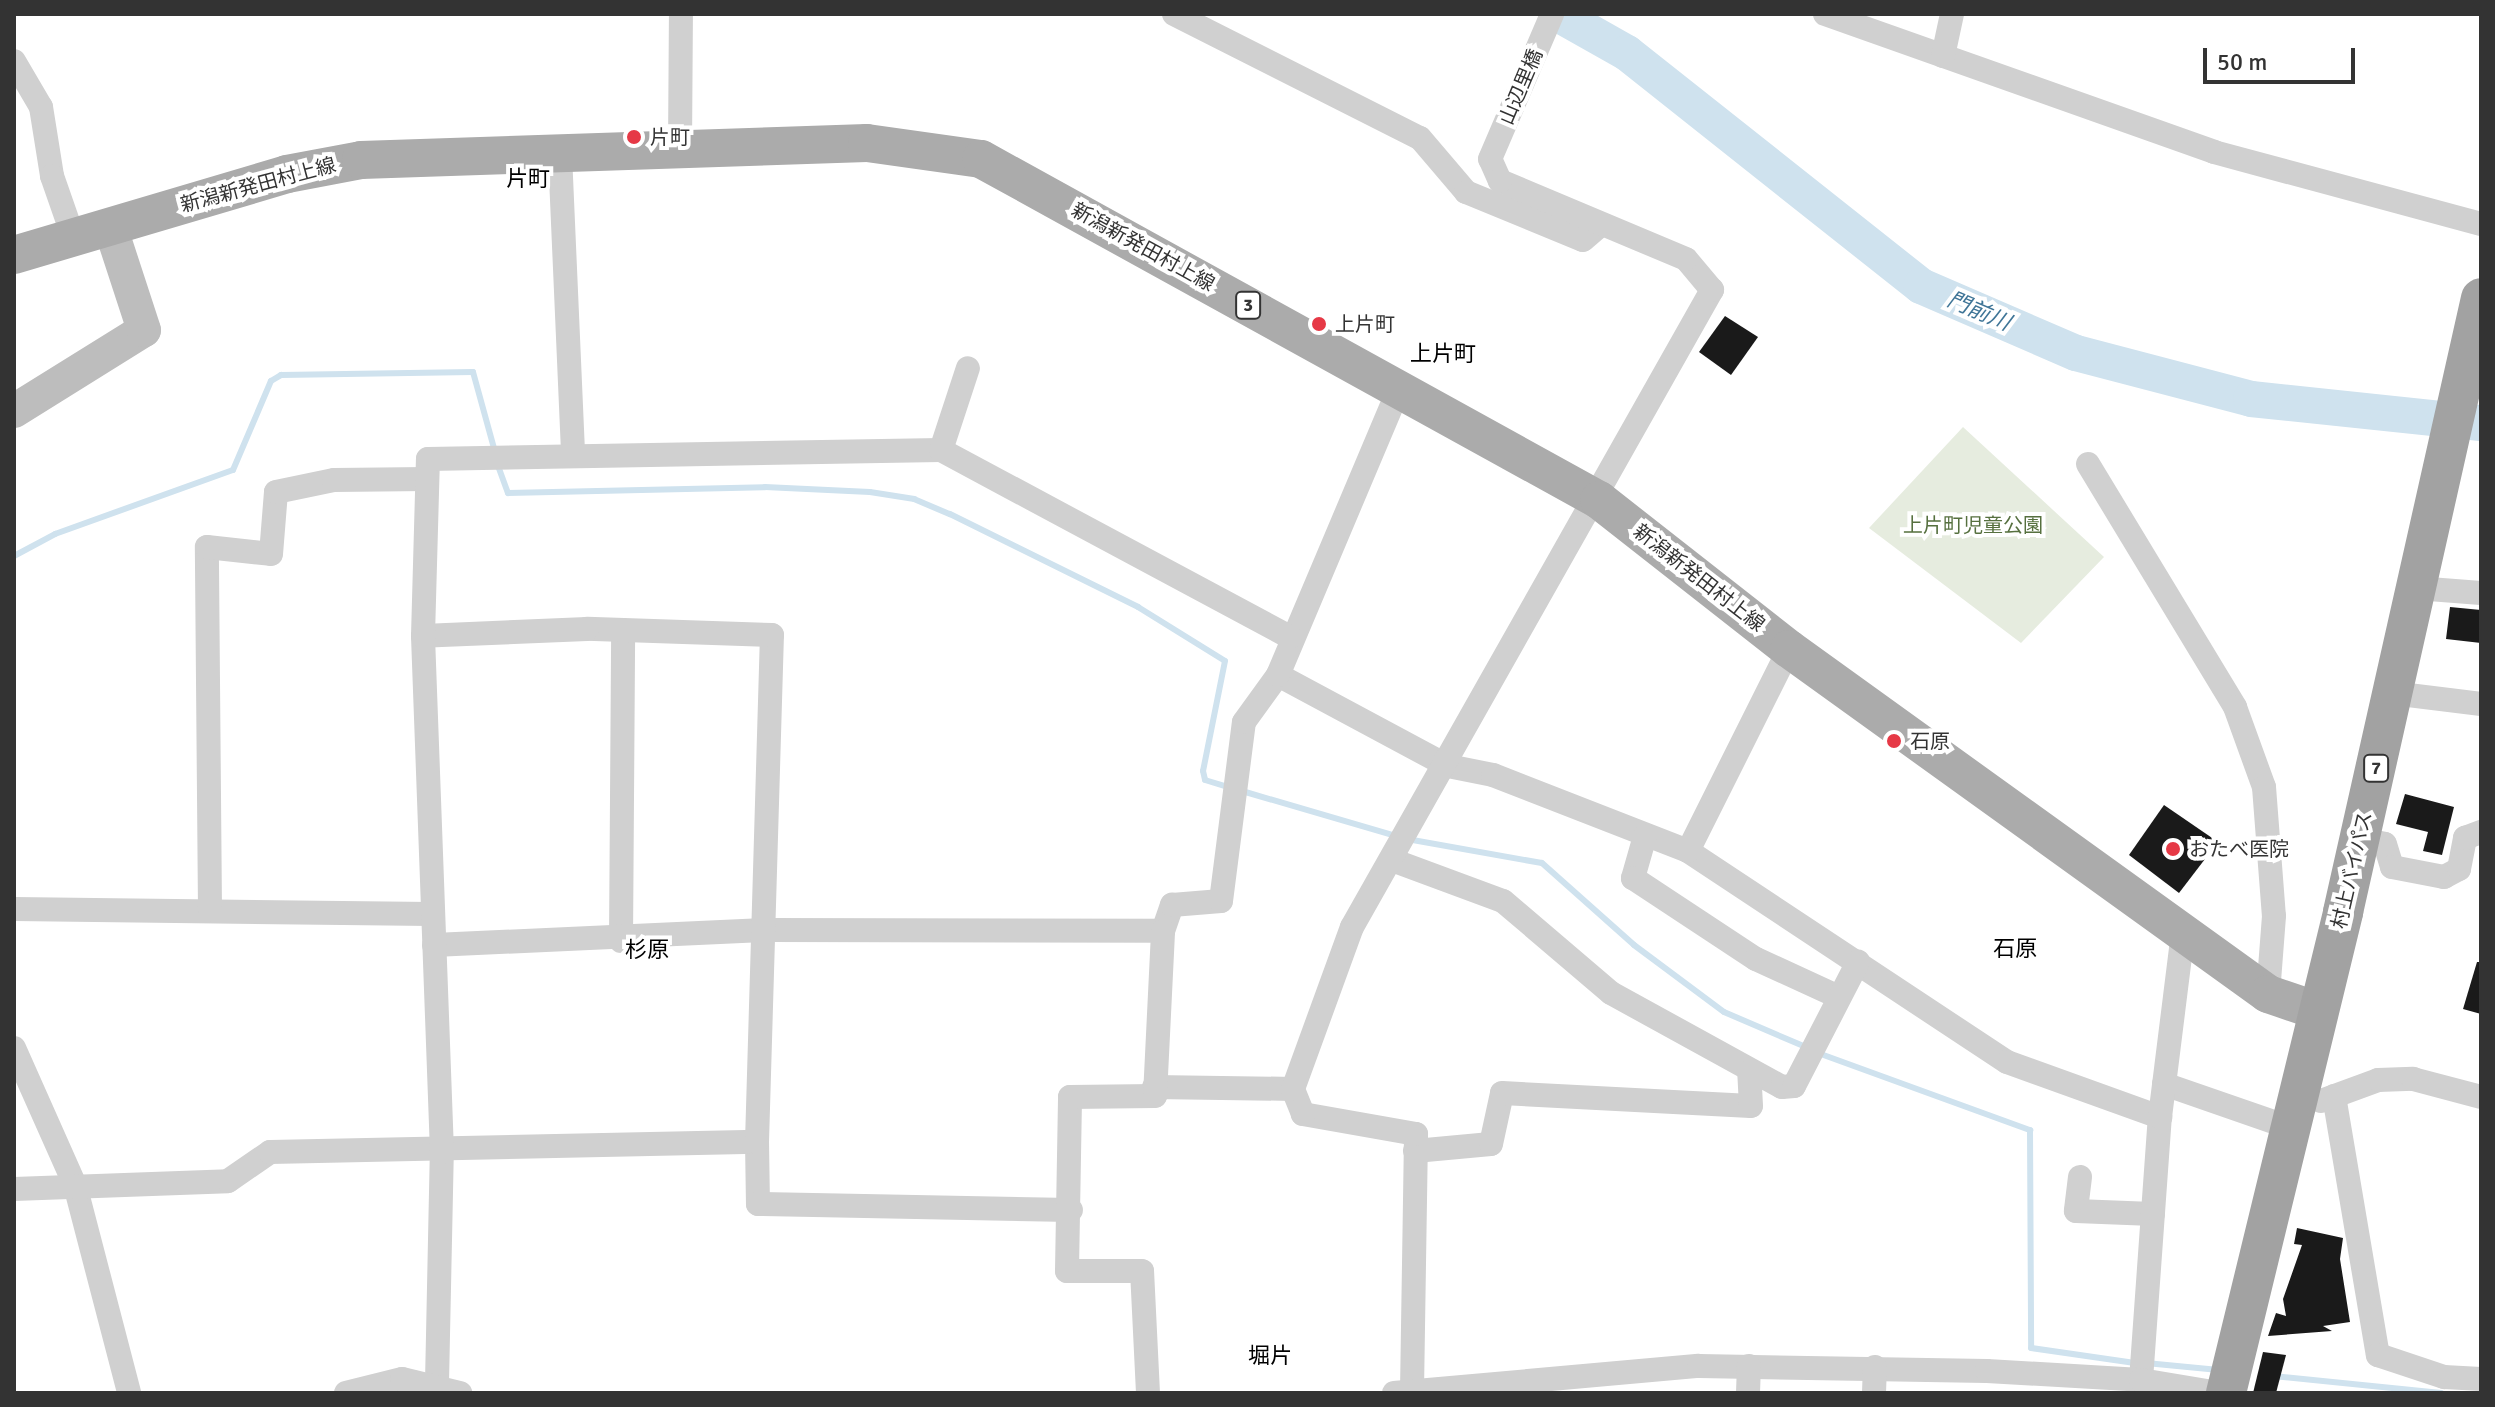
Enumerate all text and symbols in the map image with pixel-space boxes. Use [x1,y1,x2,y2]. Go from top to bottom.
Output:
scale bar [2207,32,2359,82]
street label: 山辺里橋 [1494,45,1548,129]
text: 50 m [2217,47,2267,77]
place label: 片町 [650,125,690,149]
marker: 片町 [625,128,643,146]
street label: 新潟新発田村上線 [178,153,338,217]
district label: 片町 [506,166,550,192]
street label: 新潟新発田村上線 [1067,198,1219,296]
water label: 門前川 [1943,286,2015,336]
road number: 3 [1234,291,1262,319]
place label: 上片町 [1335,312,1395,336]
marker: 上片町 [1310,315,1328,333]
district label: 上片町 [1410,341,1476,367]
park label: 上片町児童公園 [1903,513,2043,537]
street label: 新潟新発田村上線 [1629,519,1769,637]
place label: 石原 [1910,729,1950,753]
marker: 石原 [1885,732,1903,750]
road number: 7 [2362,754,2390,782]
street label: 村上バイパス [2327,809,2377,931]
place label: おたべ医院 [2189,837,2289,861]
marker: おたべ医院 [2164,840,2182,858]
district label: 石原 [1993,936,2037,962]
district label: 杉原 [625,937,669,963]
district label: 堀片 [1248,1343,1292,1369]

